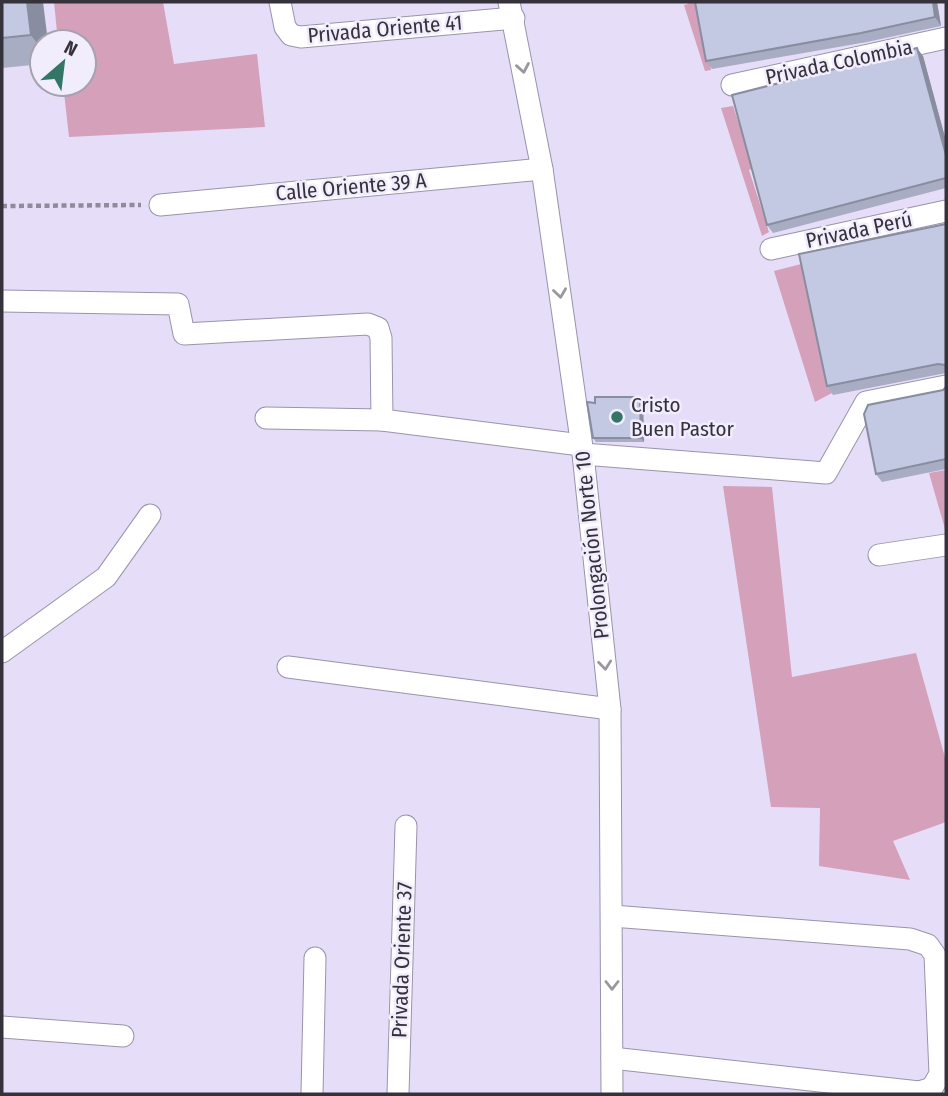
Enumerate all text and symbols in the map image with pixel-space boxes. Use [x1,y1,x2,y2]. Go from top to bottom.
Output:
street label: Privada Oriente 41 [306,9,464,49]
north arrow [28,28,98,98]
street label: Privada Colombia [763,34,915,90]
text: N [60,36,81,61]
one-way arrow [515,62,530,74]
street label: Calle Oriente 39 A [274,167,428,207]
street label: Privada Perú [803,206,915,254]
one-way arrow [552,287,567,299]
place label: Cristo Buen Pastor [631,392,734,442]
marker: Cristo Buen Pastor [609,409,625,425]
street label: Prolongación Norte 10 [569,450,615,640]
one-way arrow [598,659,613,670]
street label: Privada Oriente 37 [386,882,418,1038]
one-way arrow [604,980,620,990]

